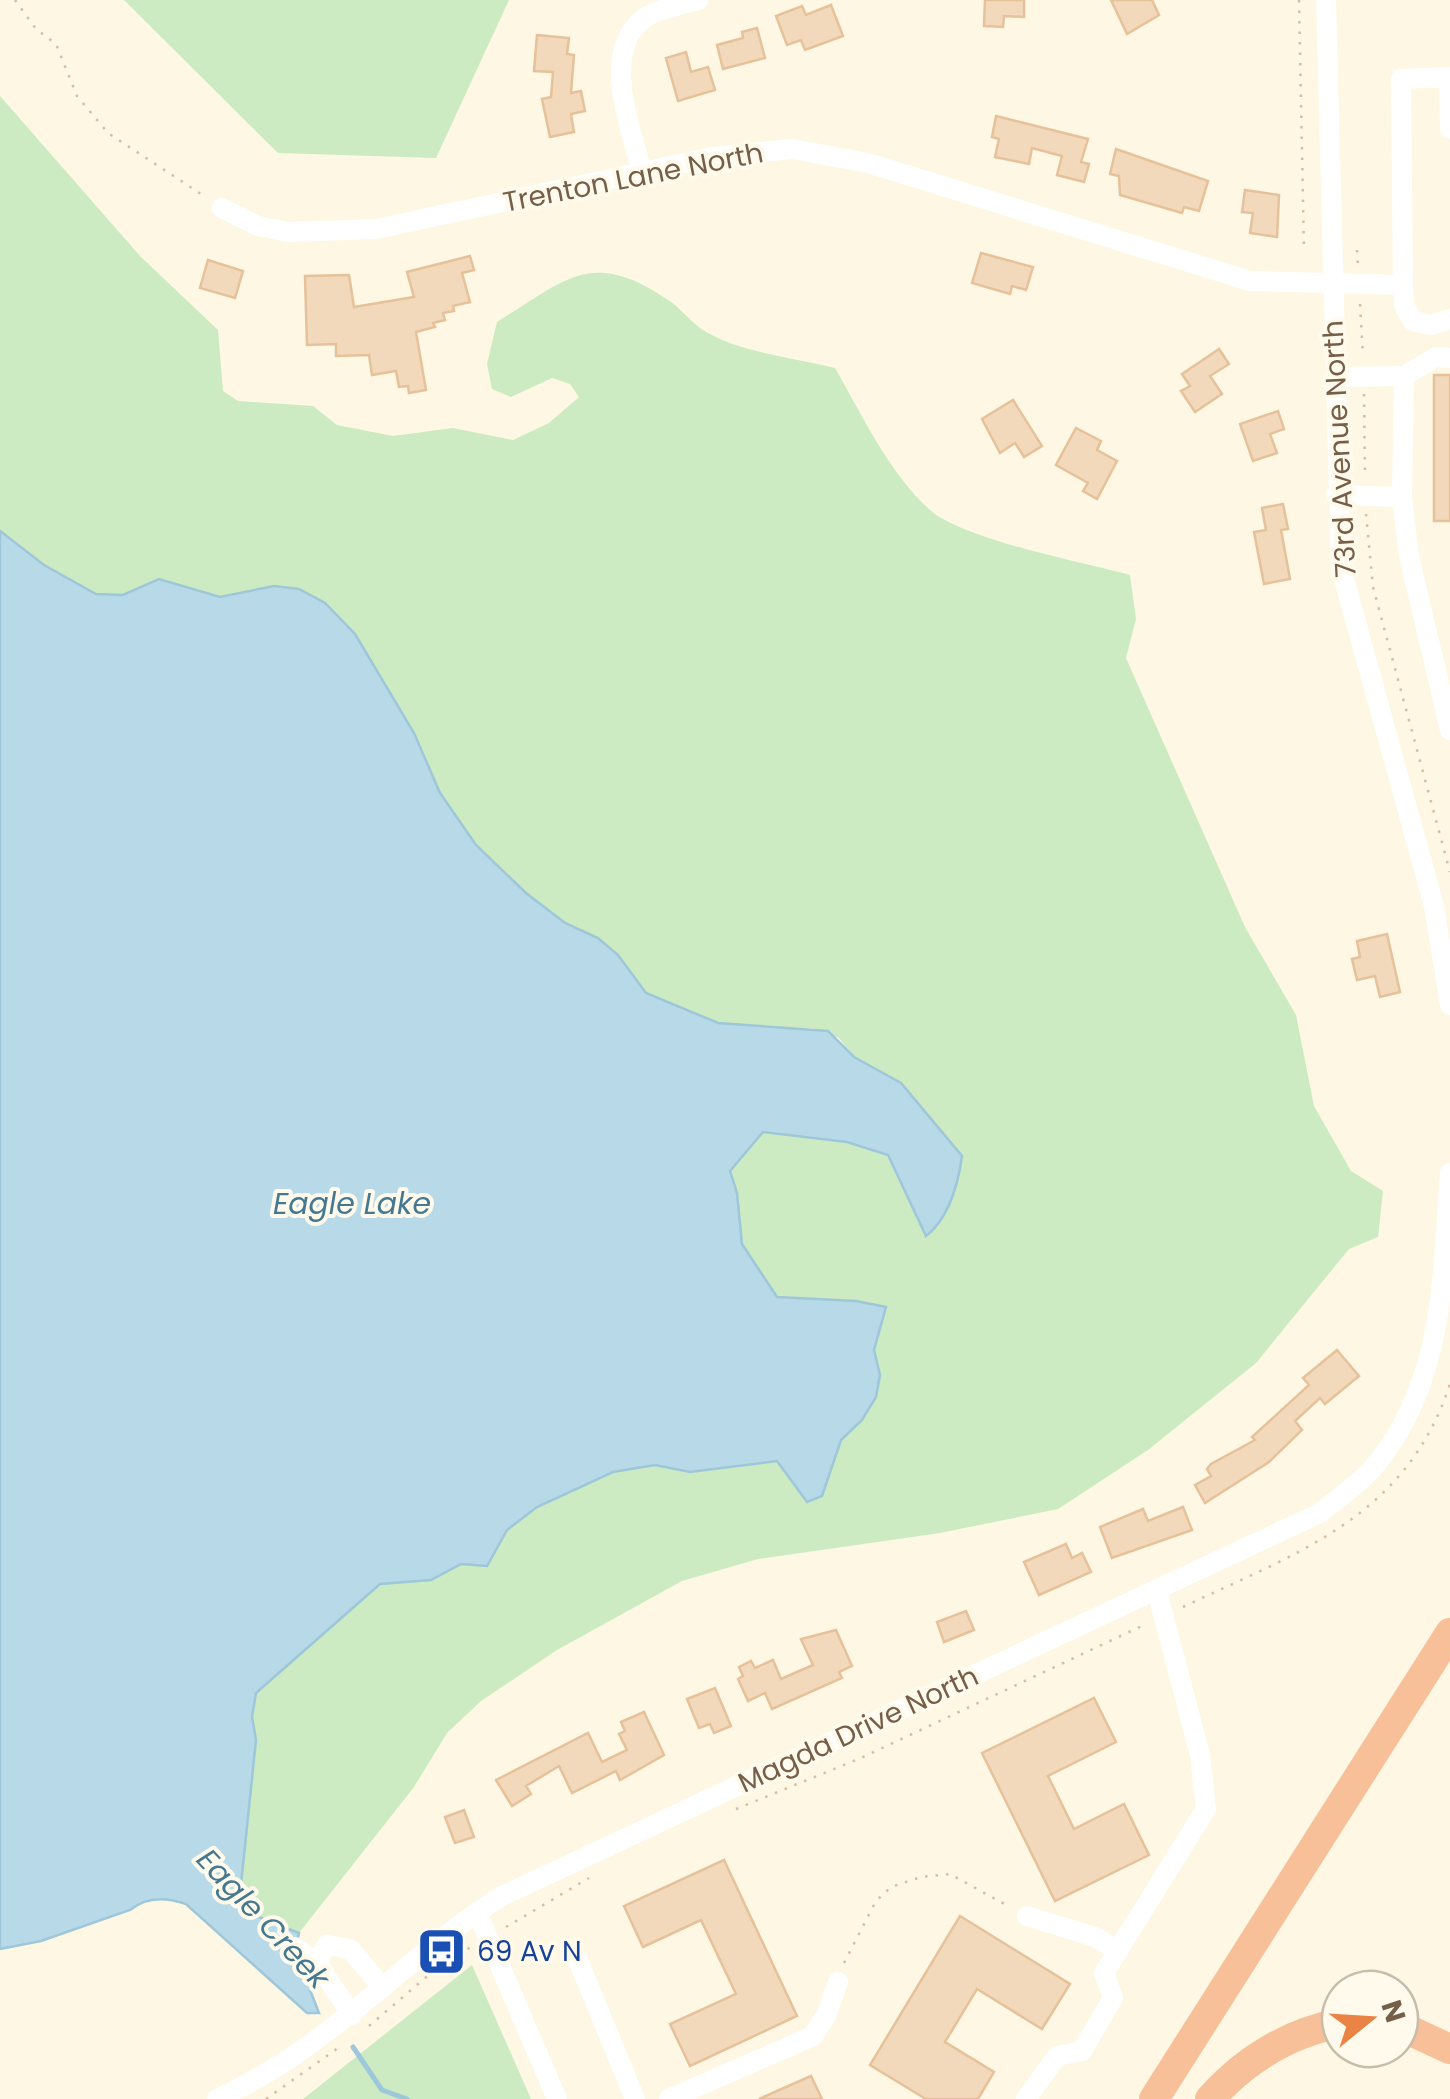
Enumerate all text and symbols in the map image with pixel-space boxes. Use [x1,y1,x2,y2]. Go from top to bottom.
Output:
street label: Trenton Lane North [500,133,767,222]
street label: 73rd Avenue North [1313,319,1366,579]
water label: Eagle Lake [273,1182,431,1225]
street label: Magda Drive North [732,1657,985,1802]
water label: Eagle Creek [187,1839,341,1999]
bus stop icon: 69 Av N [416,1925,468,1977]
place label: 69 Av N [477,1932,582,1971]
north arrow [1320,1969,1420,2069]
text: N [1372,1995,1415,2027]

